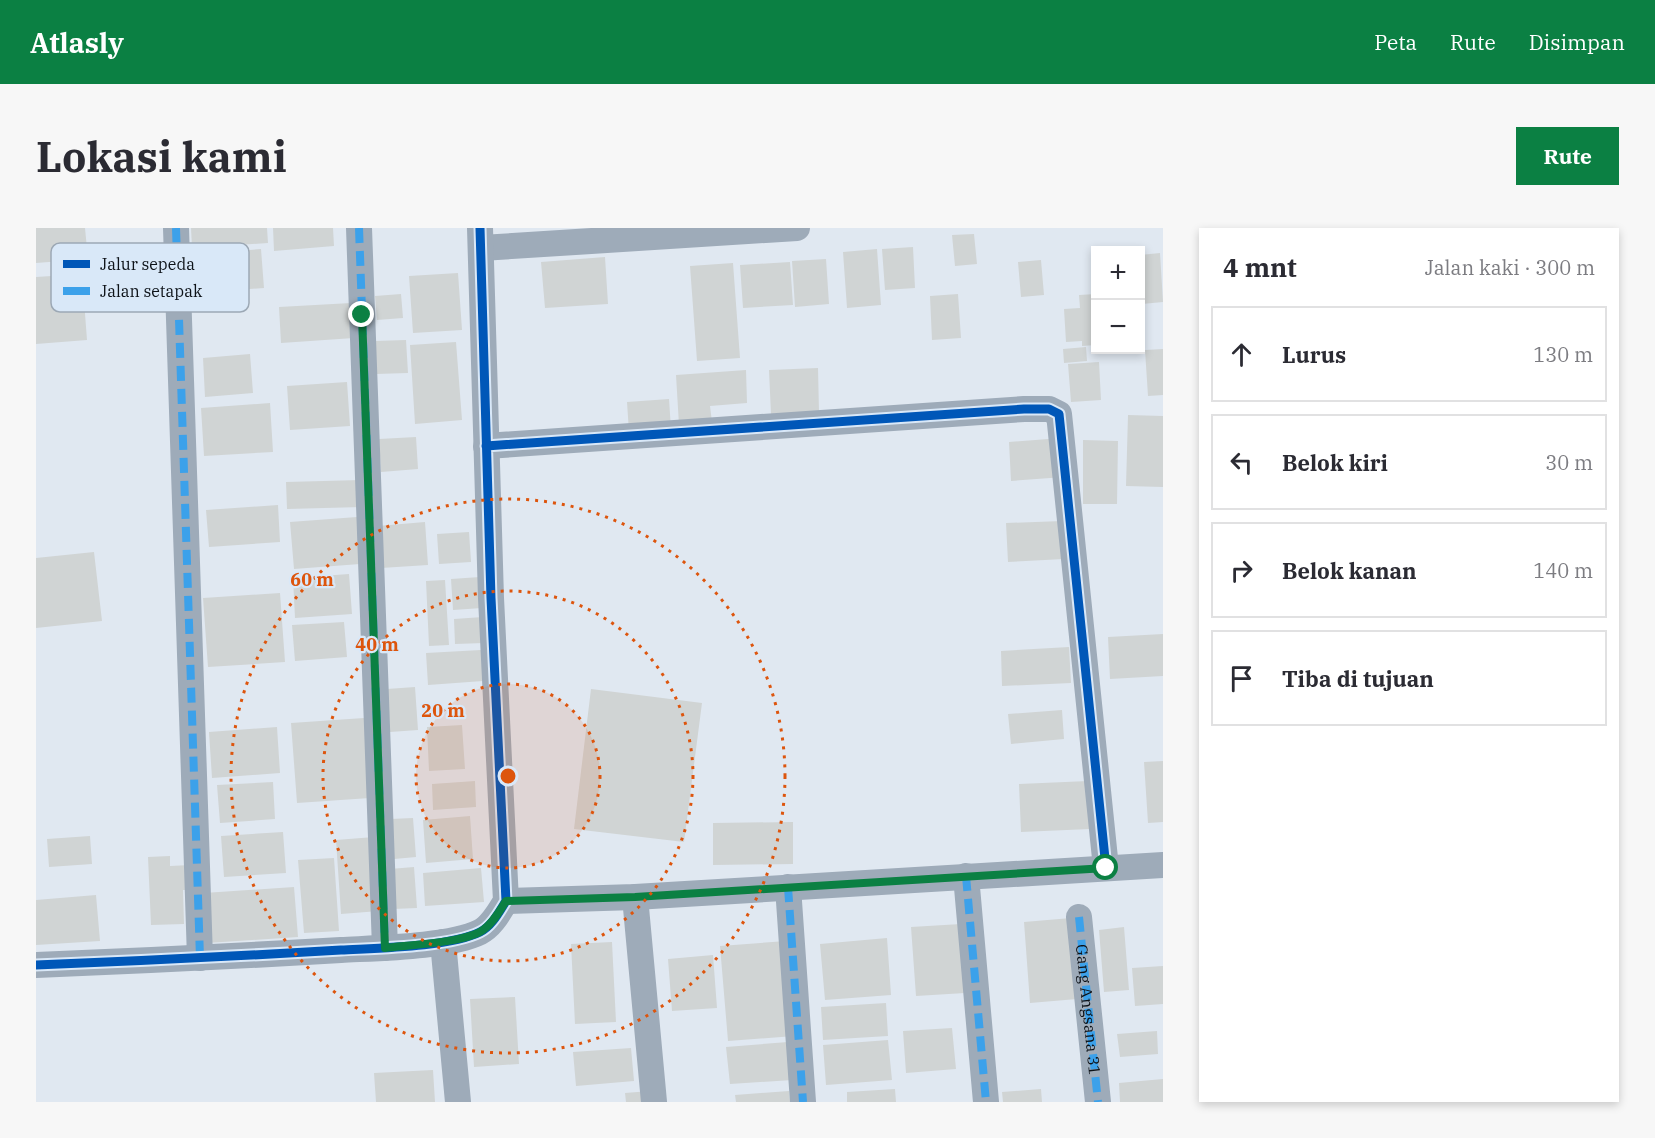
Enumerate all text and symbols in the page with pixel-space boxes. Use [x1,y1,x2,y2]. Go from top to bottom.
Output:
text: Atlasly [30,24,124,61]
text: Peta [1374,28,1417,56]
text: Rute [1450,28,1496,56]
text: Disimpan [1529,28,1625,56]
button: Rute [1516,127,1619,185]
text: Lokasi kami [36,129,287,184]
legend [51,243,249,312]
map controls [1091,246,1145,354]
button: + [1091,246,1145,300]
text: 4 mnt [1223,250,1297,284]
text: Jalur sepeda [100,254,195,274]
text: Jalan kaki · 300 m [1425,254,1595,281]
text: Jalan setapak [100,281,203,301]
button: − [1091,300,1145,354]
route end [348,301,374,327]
icon: ahead [1225,338,1258,371]
text: Lurus [1282,340,1346,369]
text: 130 m [1533,341,1593,368]
icon: left [1225,446,1258,479]
text: Belok kiri [1282,448,1388,477]
text: 30 m [1545,449,1593,476]
icon: right [1225,554,1258,587]
text: Belok kanan [1282,556,1417,585]
text: 140 m [1533,557,1593,584]
text: 60 m [290,568,334,591]
text: 40 m [355,633,399,656]
icon: arrive [1225,662,1258,695]
text: Tiba di tujuan [1282,664,1434,693]
text: 20 m [421,699,465,722]
centre of rings [498,766,518,786]
route start [1092,854,1118,880]
street label: Gang Angsana 31 [1072,943,1105,1076]

